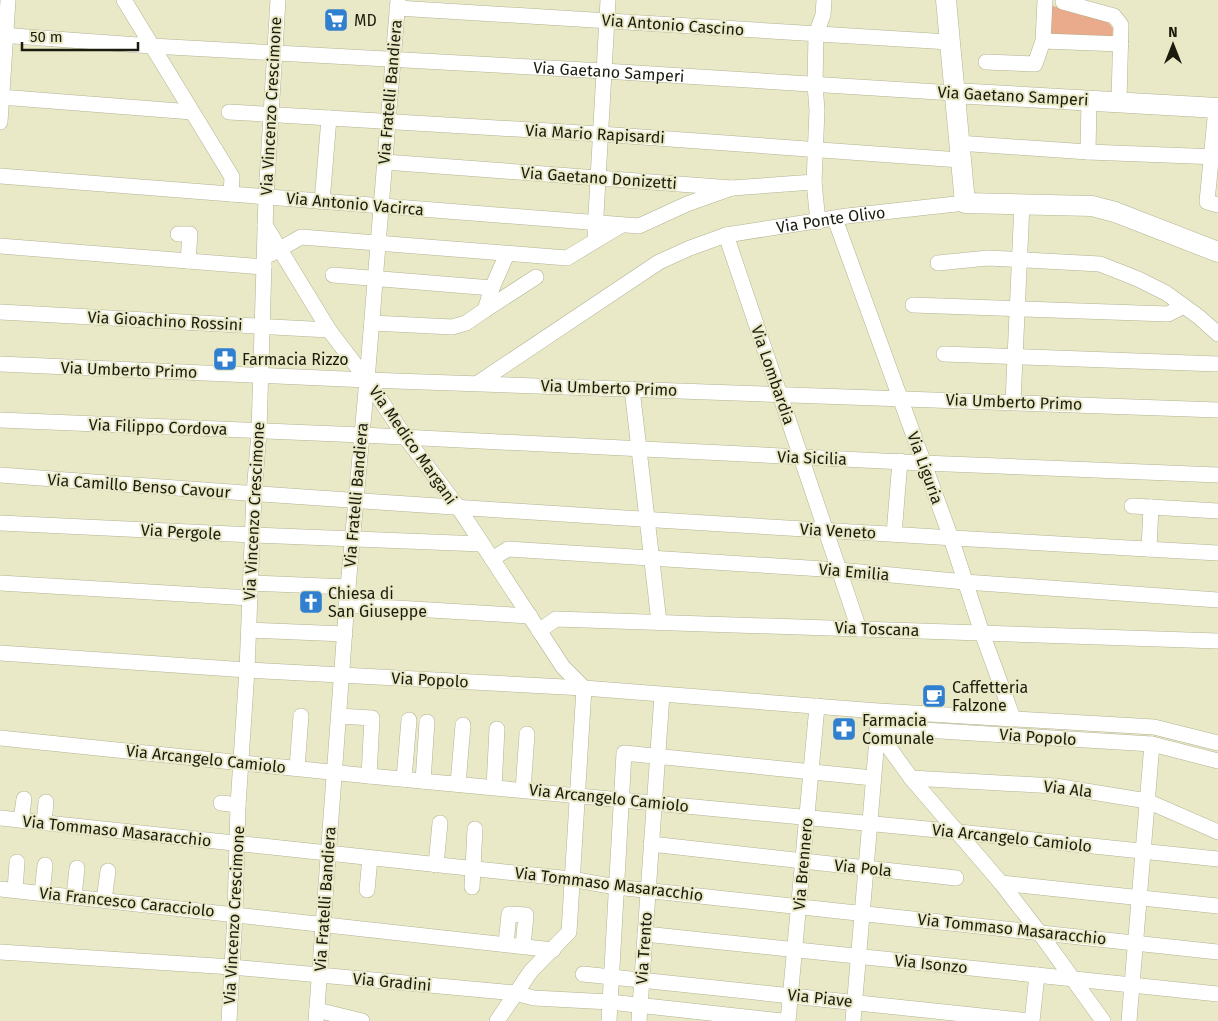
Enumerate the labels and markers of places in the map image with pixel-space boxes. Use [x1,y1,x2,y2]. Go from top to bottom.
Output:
supermarket icon: MD [323,7,349,33]
place label: MD [354,11,377,30]
pharmacy icon: Farmacia Rizzo [212,346,238,372]
place label: Farmacia Rizzo [242,350,349,369]
place label: Chiesa di San Giuseppe [328,584,427,621]
church icon: Chiesa di San Giuseppe [298,589,324,615]
place label: Caffetteria Falzone [952,678,1028,715]
cafe icon: Caffetteria Falzone [921,683,947,709]
place label: Farmacia Comunale [862,711,934,748]
pharmacy icon: Farmacia Comunale [831,716,857,742]

